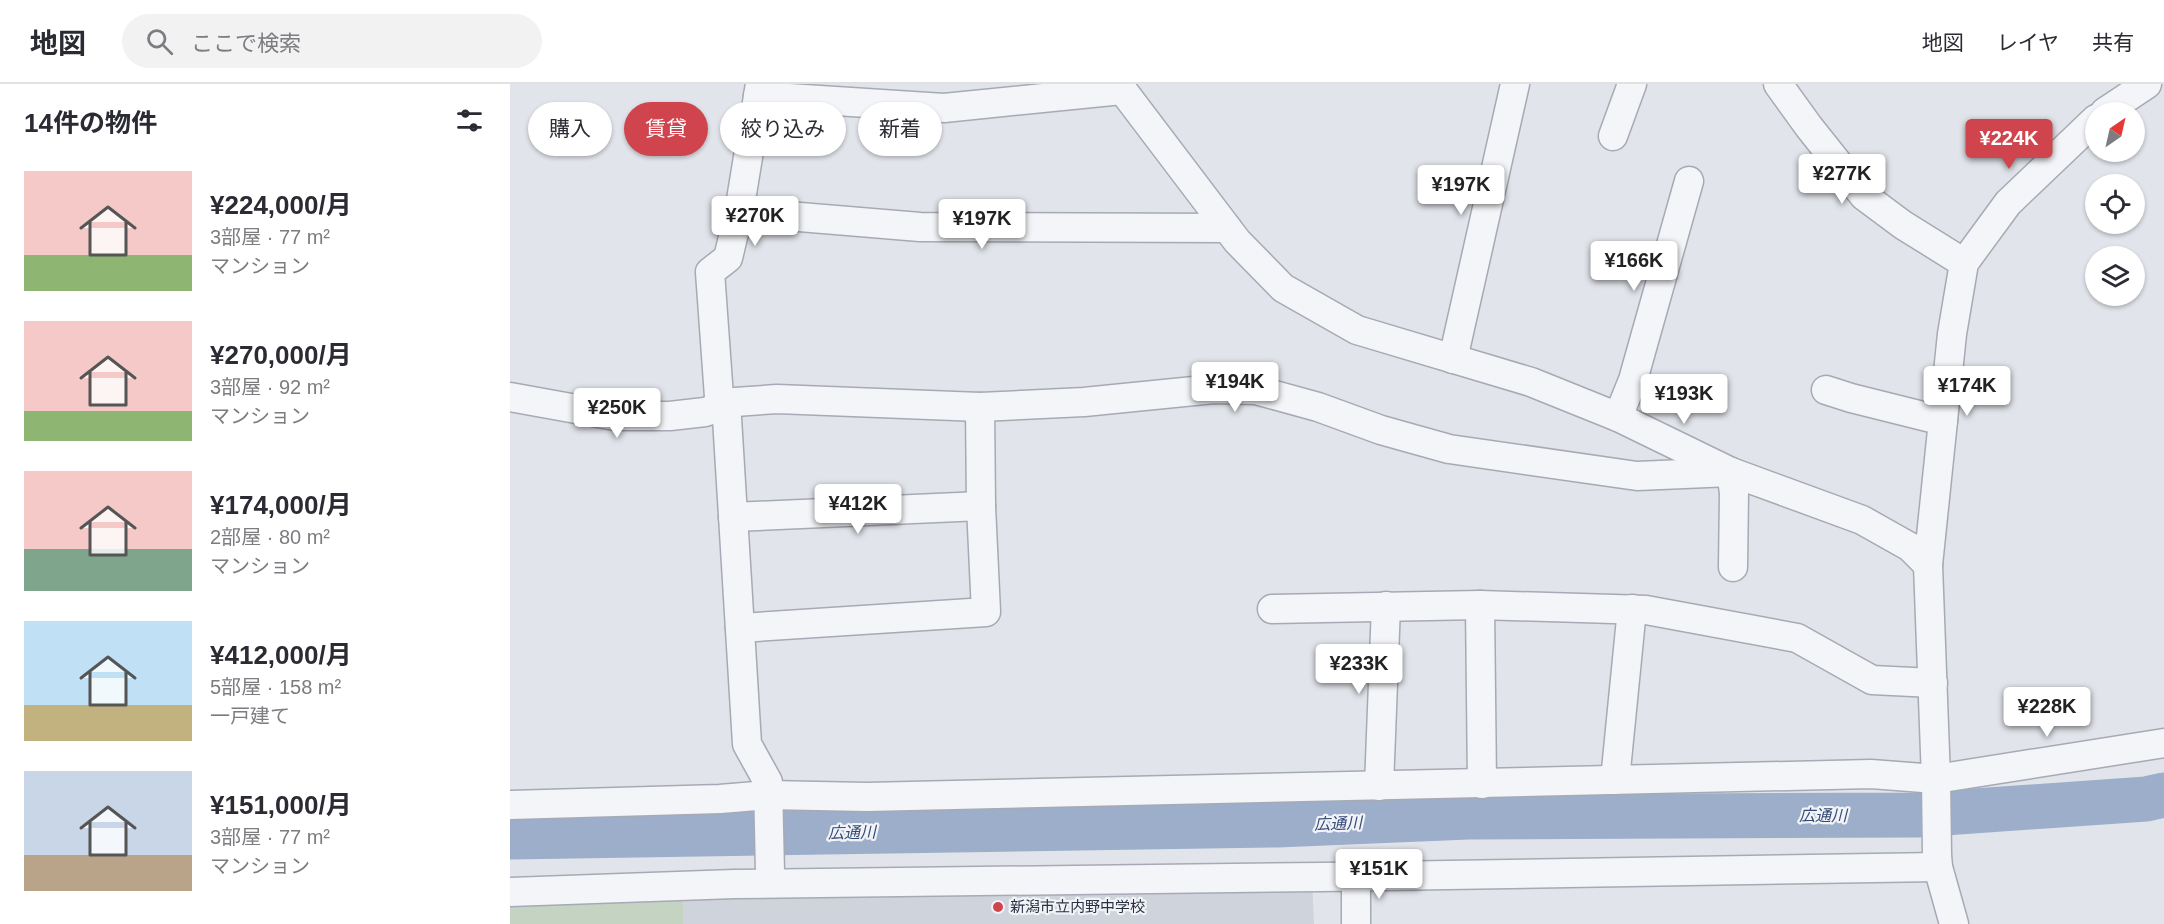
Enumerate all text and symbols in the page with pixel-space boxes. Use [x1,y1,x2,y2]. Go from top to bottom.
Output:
search box [122,14,542,68]
icon: search [143,25,176,58]
text: 地図 [30,28,86,59]
text: ここで検索 [191,31,301,56]
text: 地図 [1922,31,1964,54]
text: レイヤ [1997,31,2059,54]
text: 共有 [2092,31,2134,54]
chip: 購入 [528,102,612,156]
chip: 賃貸 [624,102,708,156]
chip: 絞り込み [720,102,846,156]
chip: 新着 [858,102,942,156]
north arrow [2085,102,2145,162]
map controls [2085,102,2145,306]
icon: filters [453,104,486,137]
text: 14件の物件 [24,108,157,138]
pin: ¥224K [1967,119,2051,170]
text: ¥224K [1980,127,2038,149]
pin: ¥277K [1800,154,1884,205]
text: ¥277K [1813,162,1871,184]
pin: ¥197K [1419,165,1503,216]
text: ¥197K [1432,173,1490,195]
button: locate [2085,174,2145,234]
text: ¥224,000/月 [210,190,352,220]
icon: home [72,195,144,267]
pin: ¥270K [713,196,797,247]
pin: ¥197K [940,199,1024,250]
text: ¥270K [726,204,784,226]
text: ¥197K [953,207,1011,229]
text: 3部屋 · 77 m² [210,226,330,248]
pin: ¥166K [1592,241,1676,292]
button: layers [2085,246,2145,306]
text: ¥166K [1605,249,1663,271]
text: マンション [210,255,310,277]
text: ¥270,000/月 [210,340,352,370]
icon: home [72,345,144,417]
pin: ¥194K [1193,362,1277,413]
pin: ¥174K [1925,366,2009,417]
text: ¥194K [1206,370,1264,392]
pin: ¥193K [1642,374,1726,425]
text: ¥174K [1938,374,1996,396]
text: 3部屋 · 92 m² [210,376,330,398]
text: ¥193K [1655,382,1713,404]
pin: ¥250K [575,388,659,439]
text: ¥250K [588,396,646,418]
text: マンション [210,405,310,427]
pin: ¥412K [816,484,900,535]
text: ¥174,000/月 [210,490,352,520]
text: ¥412K [829,492,887,514]
icon: home [72,495,144,567]
text: 2部屋 · 80 m² [210,526,330,548]
text: マンション [210,555,310,577]
text: ¥412,000/月 [210,640,352,670]
pin: ¥233K [1317,644,1401,695]
icon: home [72,645,144,717]
text: ¥233K [1330,652,1388,674]
text: 5部屋 · 158 m² [210,676,341,698]
pin: ¥228K [2005,687,2089,738]
text: ¥228K [2018,695,2076,717]
text: 一戸建て [210,705,290,727]
text: ¥151,000/月 [210,790,352,820]
icon: home [72,795,144,867]
water label: 広通川 [1799,807,1849,824]
water label: 広通川 [1314,814,1364,833]
water label: 広通川 [828,824,878,841]
text: 3部屋 · 77 m² [210,826,330,848]
pin: ¥151K [1337,849,1421,900]
text: マンション [210,855,310,877]
text: ¥151K [1350,857,1408,879]
place label: 新潟市立内野中学校 [1010,898,1145,915]
marker: 新潟市立内野中学校 [991,900,1005,914]

